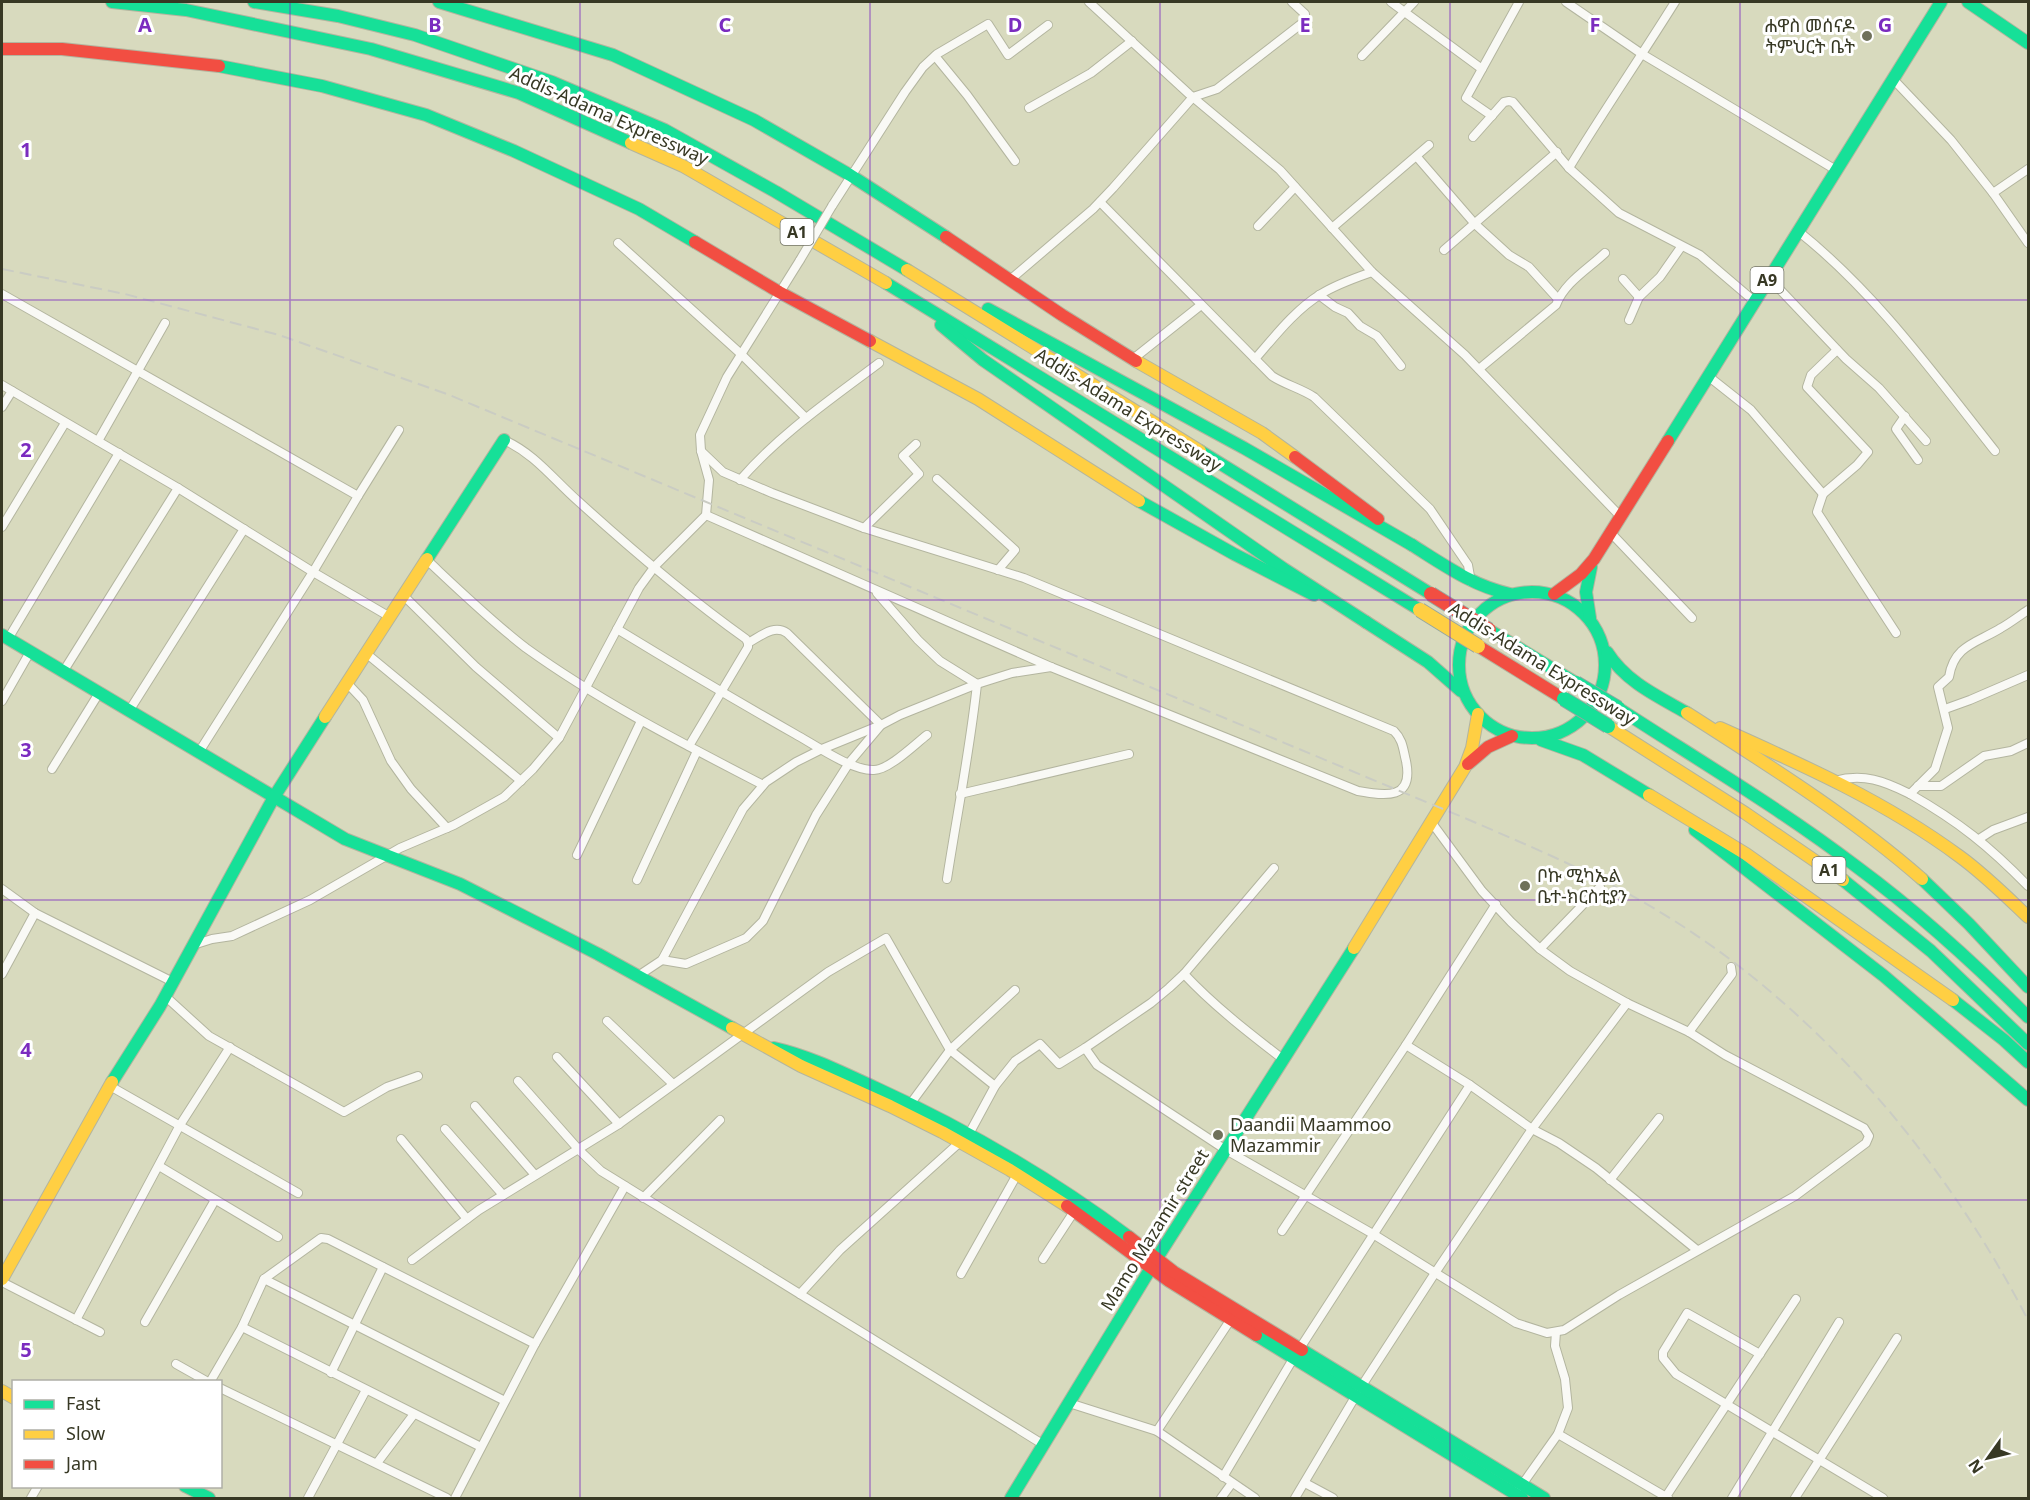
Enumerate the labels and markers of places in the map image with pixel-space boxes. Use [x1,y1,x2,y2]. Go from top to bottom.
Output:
place label: ሐዋስ መሰናዶ ትምህርት ቤት [1764,13,1856,58]
marker: ሐዋስ መሰናዶ ትምህርት ቤት [1860,29,1874,43]
place label: ቦኩ ሚካኤል ቤተ-ክርስቲያን [1537,863,1627,908]
marker: ቦኩ ሚካኤል ቤተ-ክርስቲያን [1518,879,1532,893]
place label: Daandii Maammoo Mazammir [1230,1112,1391,1157]
marker: Daandii Maammoo Mazammir [1211,1128,1225,1142]

